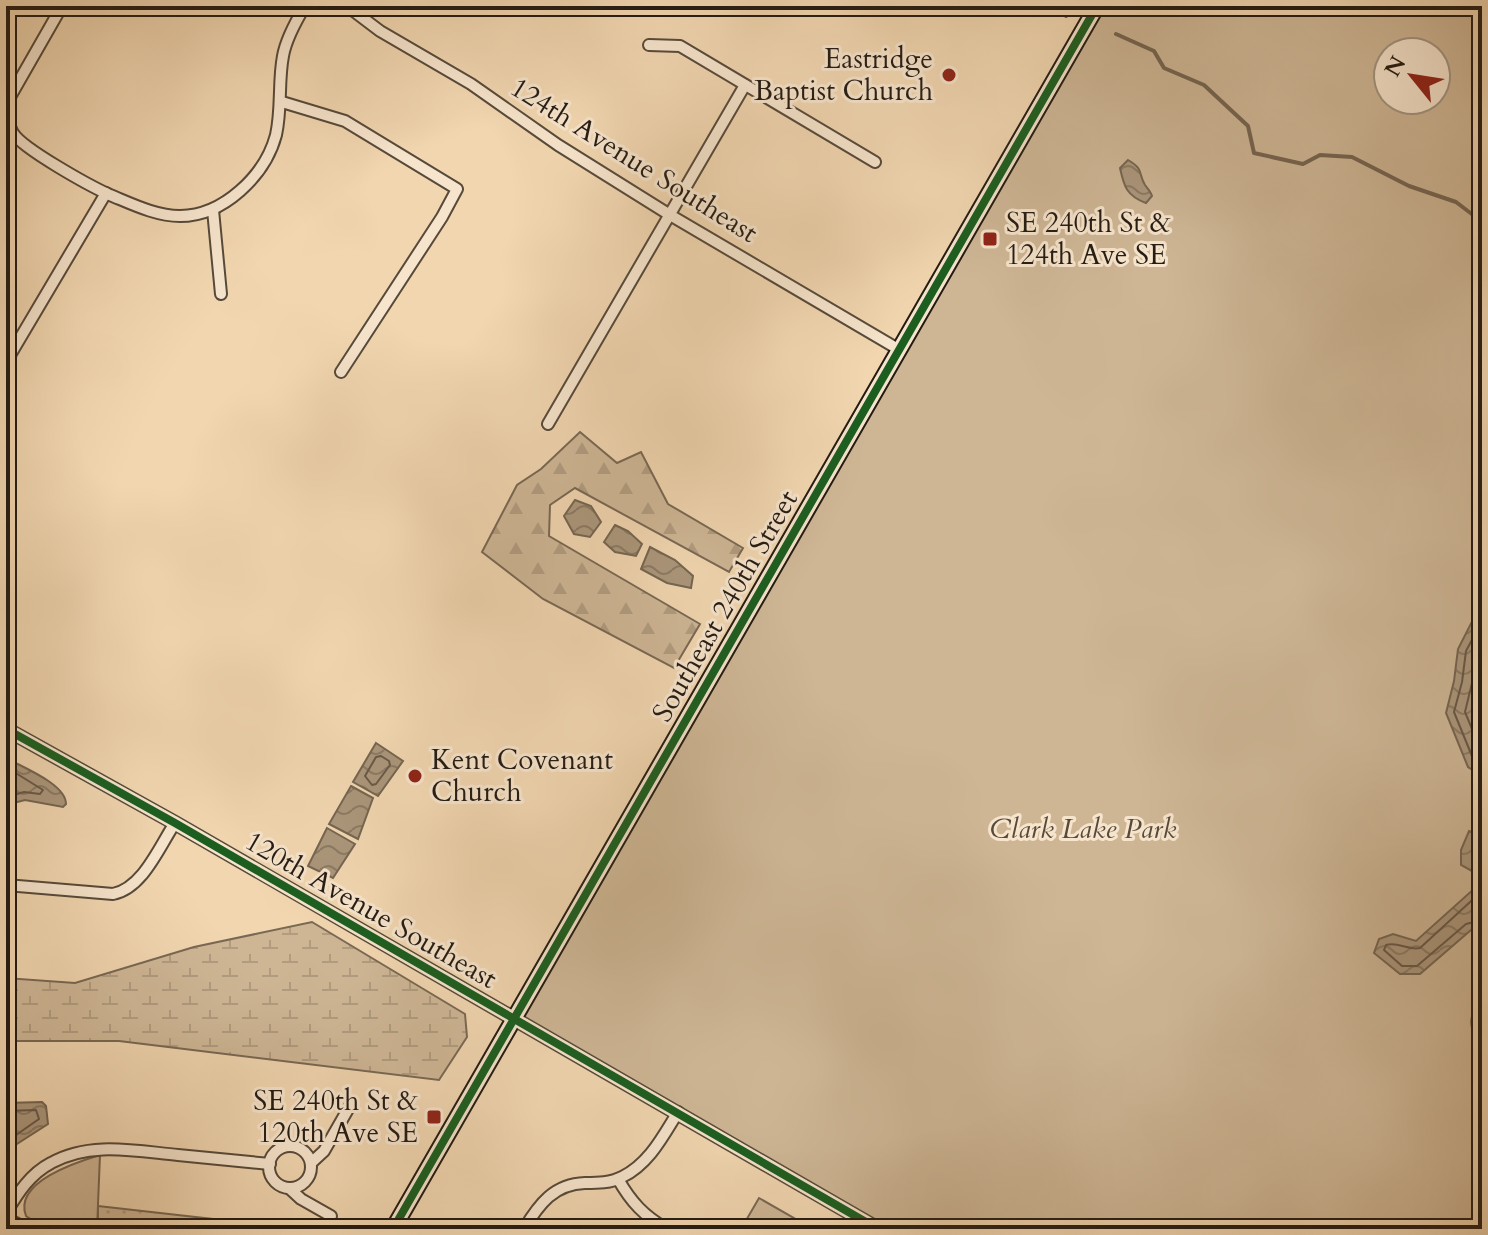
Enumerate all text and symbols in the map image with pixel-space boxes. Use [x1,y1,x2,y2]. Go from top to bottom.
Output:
north arrow [1372,36,1452,116]
place label: Eastridge Baptist Church [754,40,933,110]
text: N [1378,51,1413,82]
marker: Eastridge Baptist Church [940,66,958,84]
street label: 124th Avenue Southeast [503,68,765,252]
place label: SE 240th St & 124th Ave SE [1006,204,1171,274]
marker: SE 240th St & 124th Ave SE [981,230,999,248]
street label: Southeast 240th Street [643,483,807,729]
place label: Kent Covenant Church [431,741,613,811]
marker: Kent Covenant Church [406,767,424,785]
park label: Clark Lake Park [990,810,1177,848]
street label: 120th Avenue Southeast [238,822,504,998]
place label: SE 240th St & 120th Ave SE [253,1082,418,1152]
marker: SE 240th St & 120th Ave SE [425,1108,443,1126]

